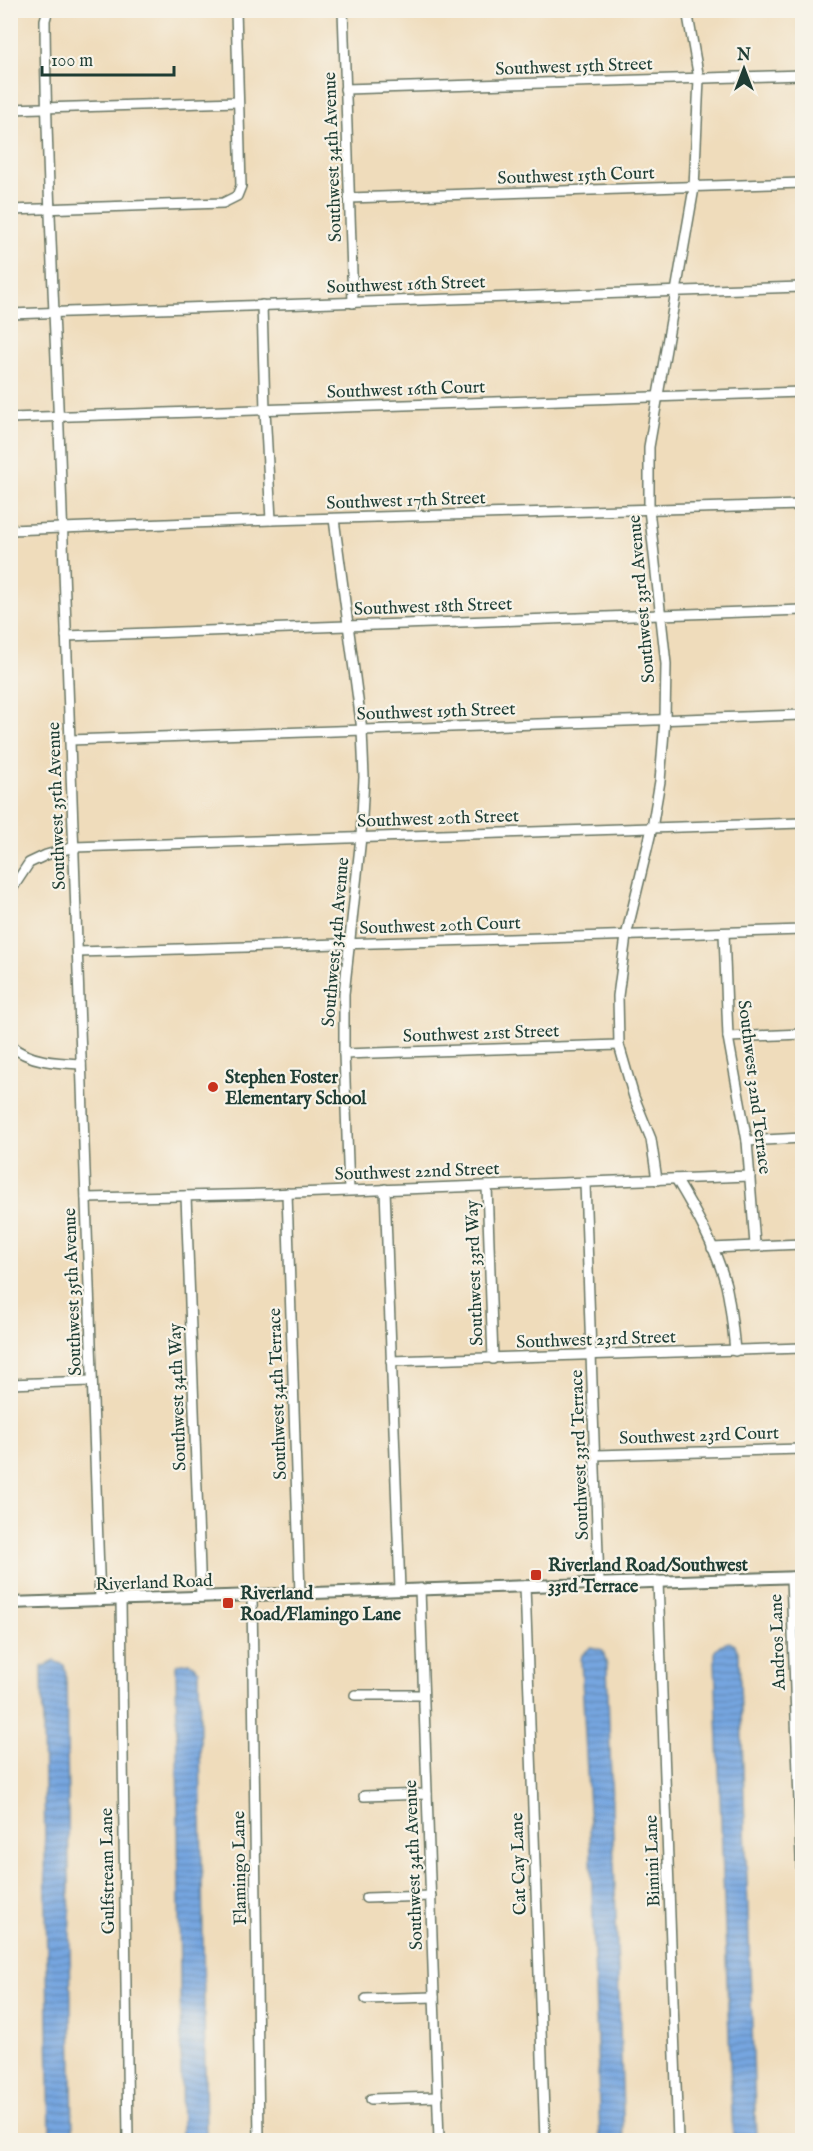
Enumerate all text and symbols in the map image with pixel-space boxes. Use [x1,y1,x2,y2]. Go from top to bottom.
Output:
scale bar [42,39,174,77]
north arrow [714,39,774,99]
text: N [736,46,751,66]
text: 100 m [51,50,93,73]
street label: Southwest 15th Street [495,53,653,82]
street label: Southwest 34th Avenue [319,71,348,242]
street label: Southwest 15th Court [497,162,655,191]
street label: Southwest 16th Street [326,271,486,300]
street label: Southwest 16th Court [326,376,486,405]
street label: Southwest 17th Street [326,487,486,516]
street label: Southwest 33rd Avenue [624,514,661,684]
street label: Southwest 18th Street [354,593,513,622]
street label: Southwest 19th Street [356,698,516,727]
street label: Southwest 35th Avenue [43,722,72,890]
street label: Southwest 20th Street [357,805,519,834]
street label: Southwest 34th Avenue [318,856,355,1028]
street label: Southwest 20th Court [359,912,521,941]
street label: Southwest 32nd Terrace [731,999,776,1176]
street label: Southwest 21st Street [402,1020,560,1049]
place label: Stephen Foster Elementary School [225,1067,367,1111]
marker: Stephen Foster Elementary School [206,1080,220,1094]
street label: Southwest 22nd Street [334,1158,500,1187]
street label: Southwest 33rd Way [461,1199,490,1346]
street label: Southwest 35th Avenue [59,1208,88,1376]
street label: Southwest 34th Terrace [264,1308,293,1480]
street label: Southwest 34th Way [164,1323,193,1471]
street label: Southwest 23rd Street [516,1326,676,1355]
street label: Southwest 33rd Terrace [566,1369,595,1541]
street label: Southwest 23rd Court [619,1422,779,1451]
place label: Riverland Road/Southwest 33rd Terrace [548,1555,749,1599]
marker: Riverland Road/Southwest 33rd Terrace [529,1568,543,1582]
street label: Riverland Road [95,1570,214,1597]
place label: Riverland Road/Flamingo Lane [240,1583,402,1627]
street label: Andros Lane [765,1593,792,1691]
marker: Riverland Road/Flamingo Lane [221,1596,235,1610]
street label: Southwest 34th Avenue [400,1779,429,1950]
street label: Gulfstream Lane [96,1808,121,1934]
street label: Flamingo Lane [228,1811,253,1925]
street label: Cat Cay Lane [506,1812,533,1916]
street label: Bimini Lane [640,1814,667,1907]

